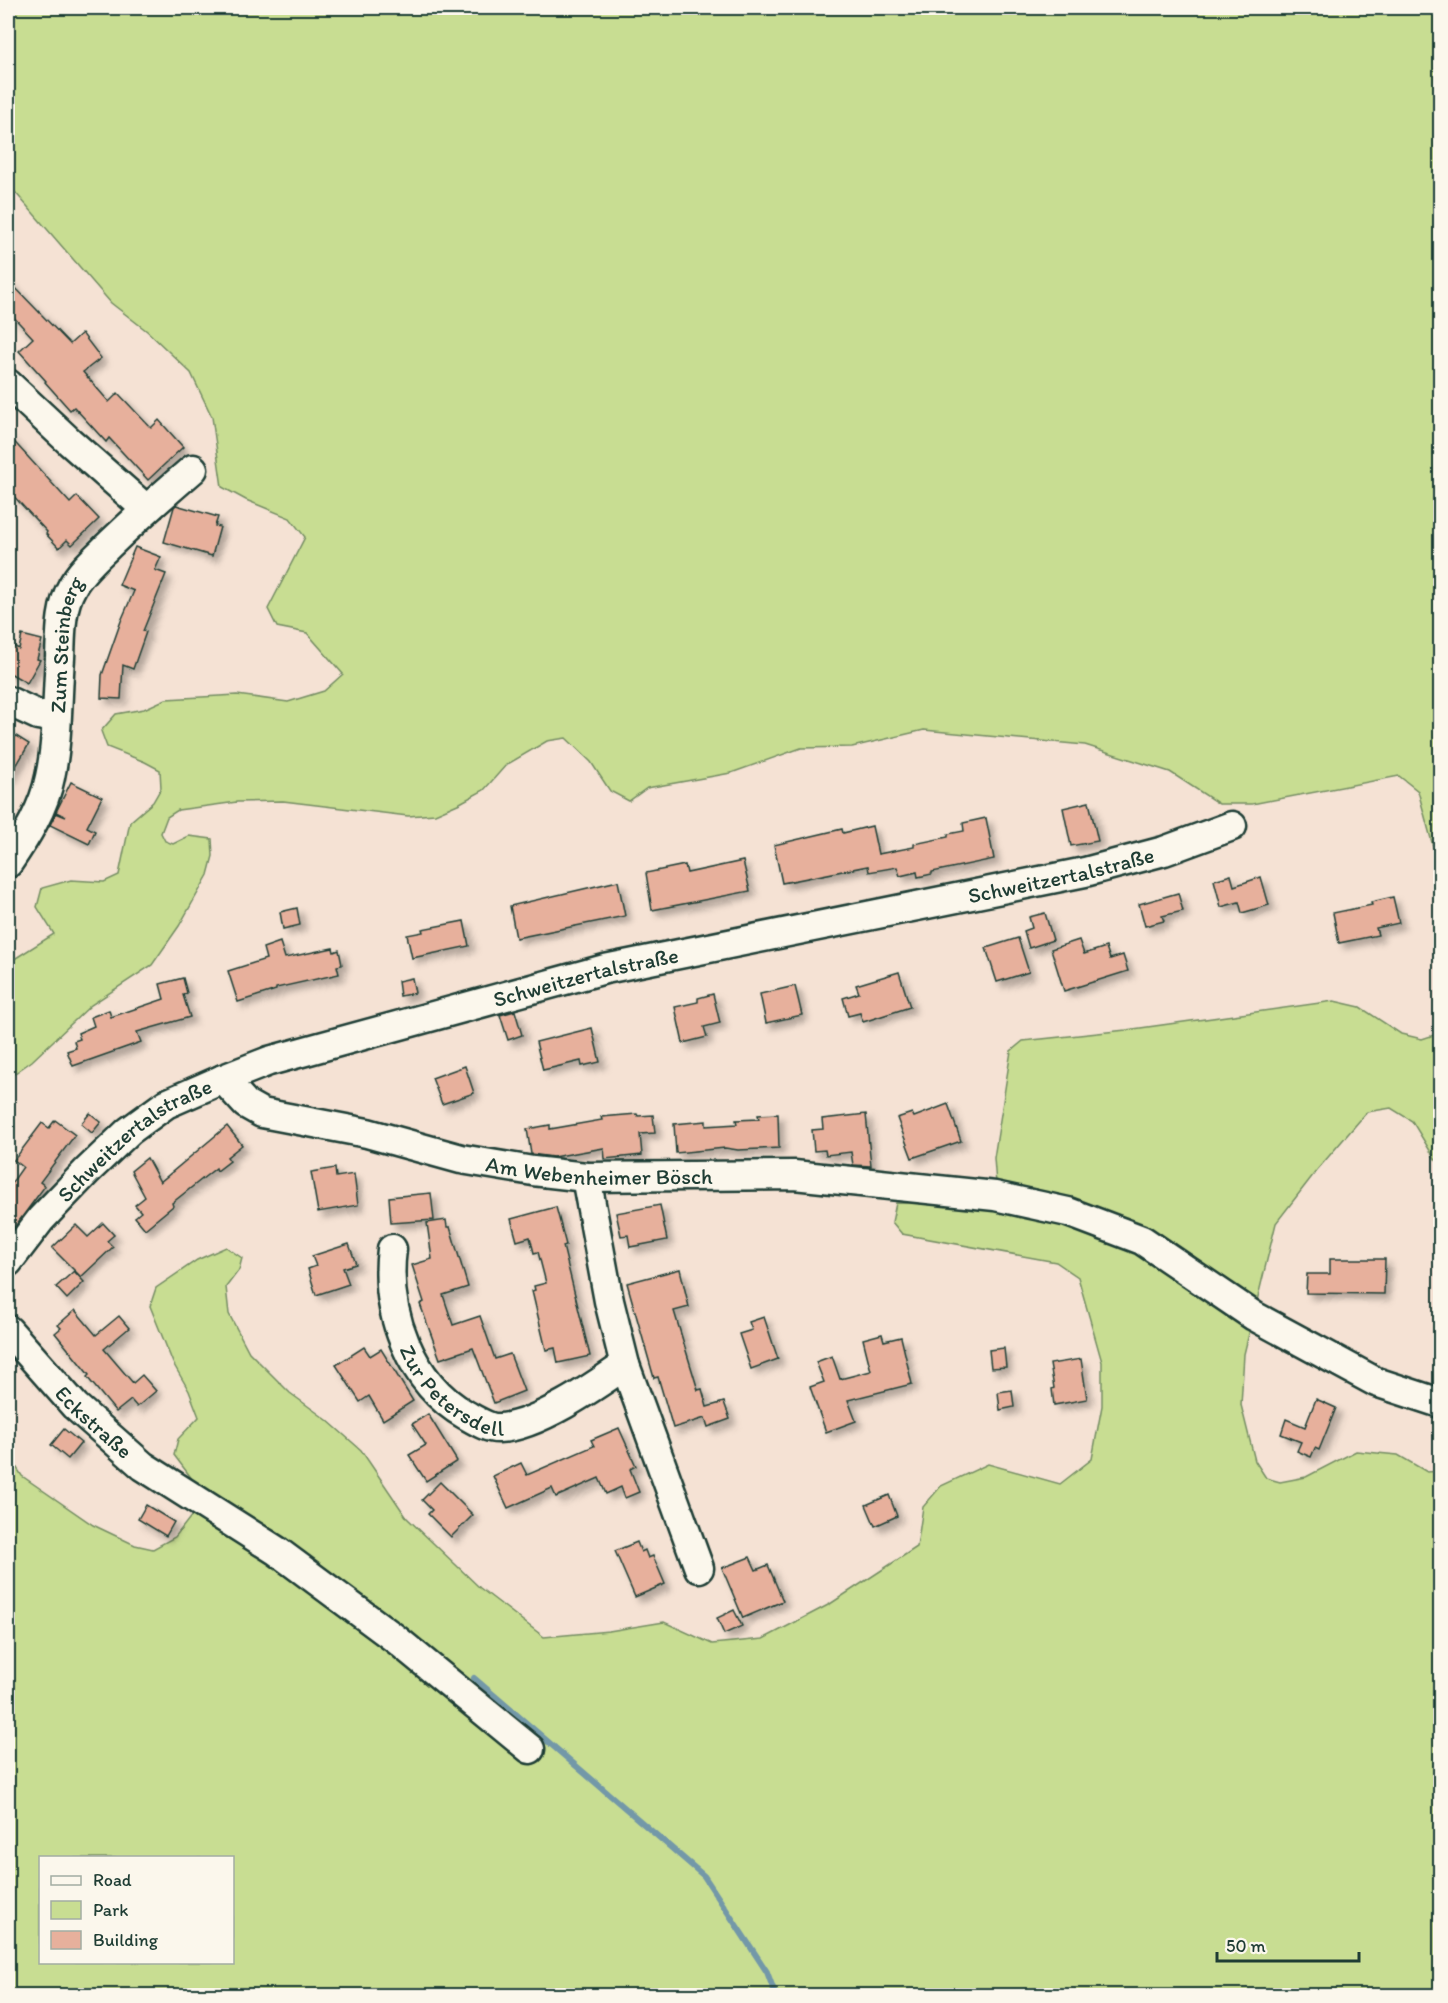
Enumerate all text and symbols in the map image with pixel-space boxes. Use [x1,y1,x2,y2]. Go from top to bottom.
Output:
street label: Zum Steinberg [44,570,90,714]
street label: Schweitzertalstraße [966,841,1157,909]
street label: Schweitzertalstraße [490,941,681,1013]
street label: Schweitzertalstraße [51,1073,216,1208]
street label: Am Webenheimer Bösch [484,1150,713,1191]
street label: Zur Petersdell [394,1340,505,1442]
street label: Eckstraße [49,1380,138,1464]
legend [39,1856,234,1964]
text: Road [93,1869,132,1891]
text: Park [93,1899,128,1921]
scale bar [1217,1925,1360,1963]
text: Building [93,1929,159,1951]
text: 50 m [1226,1935,1266,1957]

